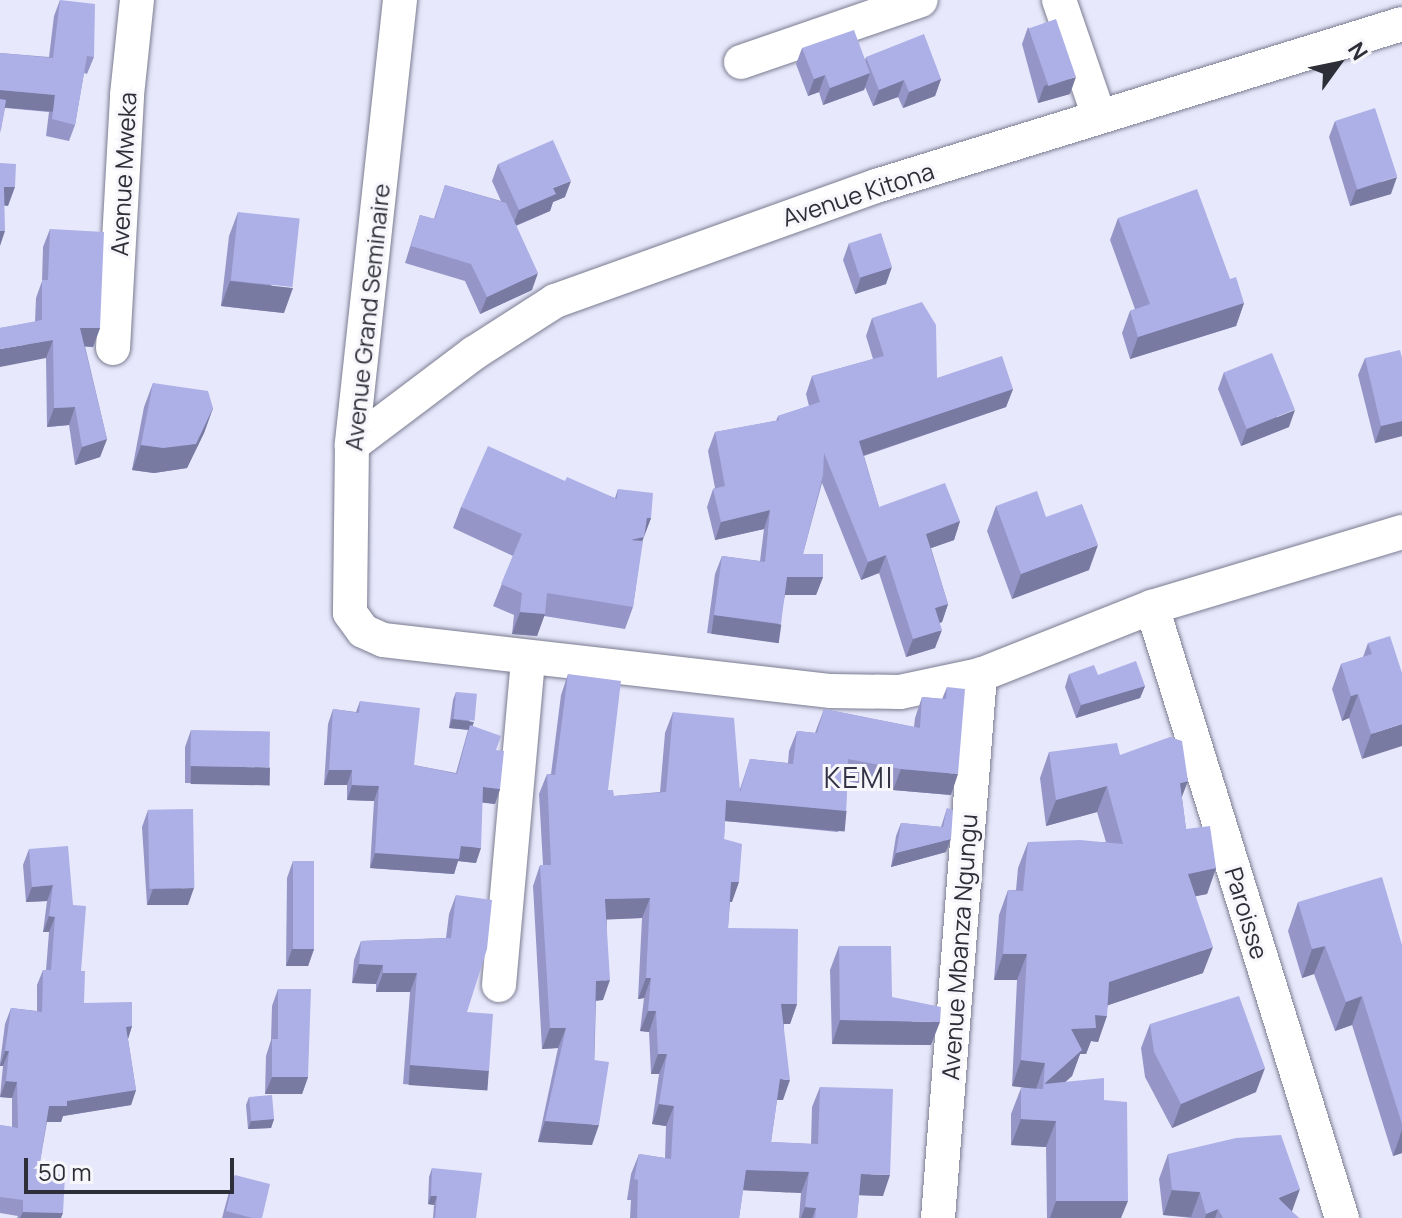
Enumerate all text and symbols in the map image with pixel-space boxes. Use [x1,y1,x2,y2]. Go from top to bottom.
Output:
north arrow [1298,24,1378,104]
text: N [1341,36,1375,66]
street label: Avenue Mweka [104,91,142,257]
street label: Avenue Kitona [779,156,937,232]
street label: Avenue Grand Seminaire [339,182,395,452]
district label: KEMI [824,760,894,794]
street label: Avenue Mbanza Ngungu [935,813,983,1081]
street label: Paroisse [1219,864,1275,962]
scale bar [28,1142,238,1192]
text: 50 m [38,1155,92,1188]

